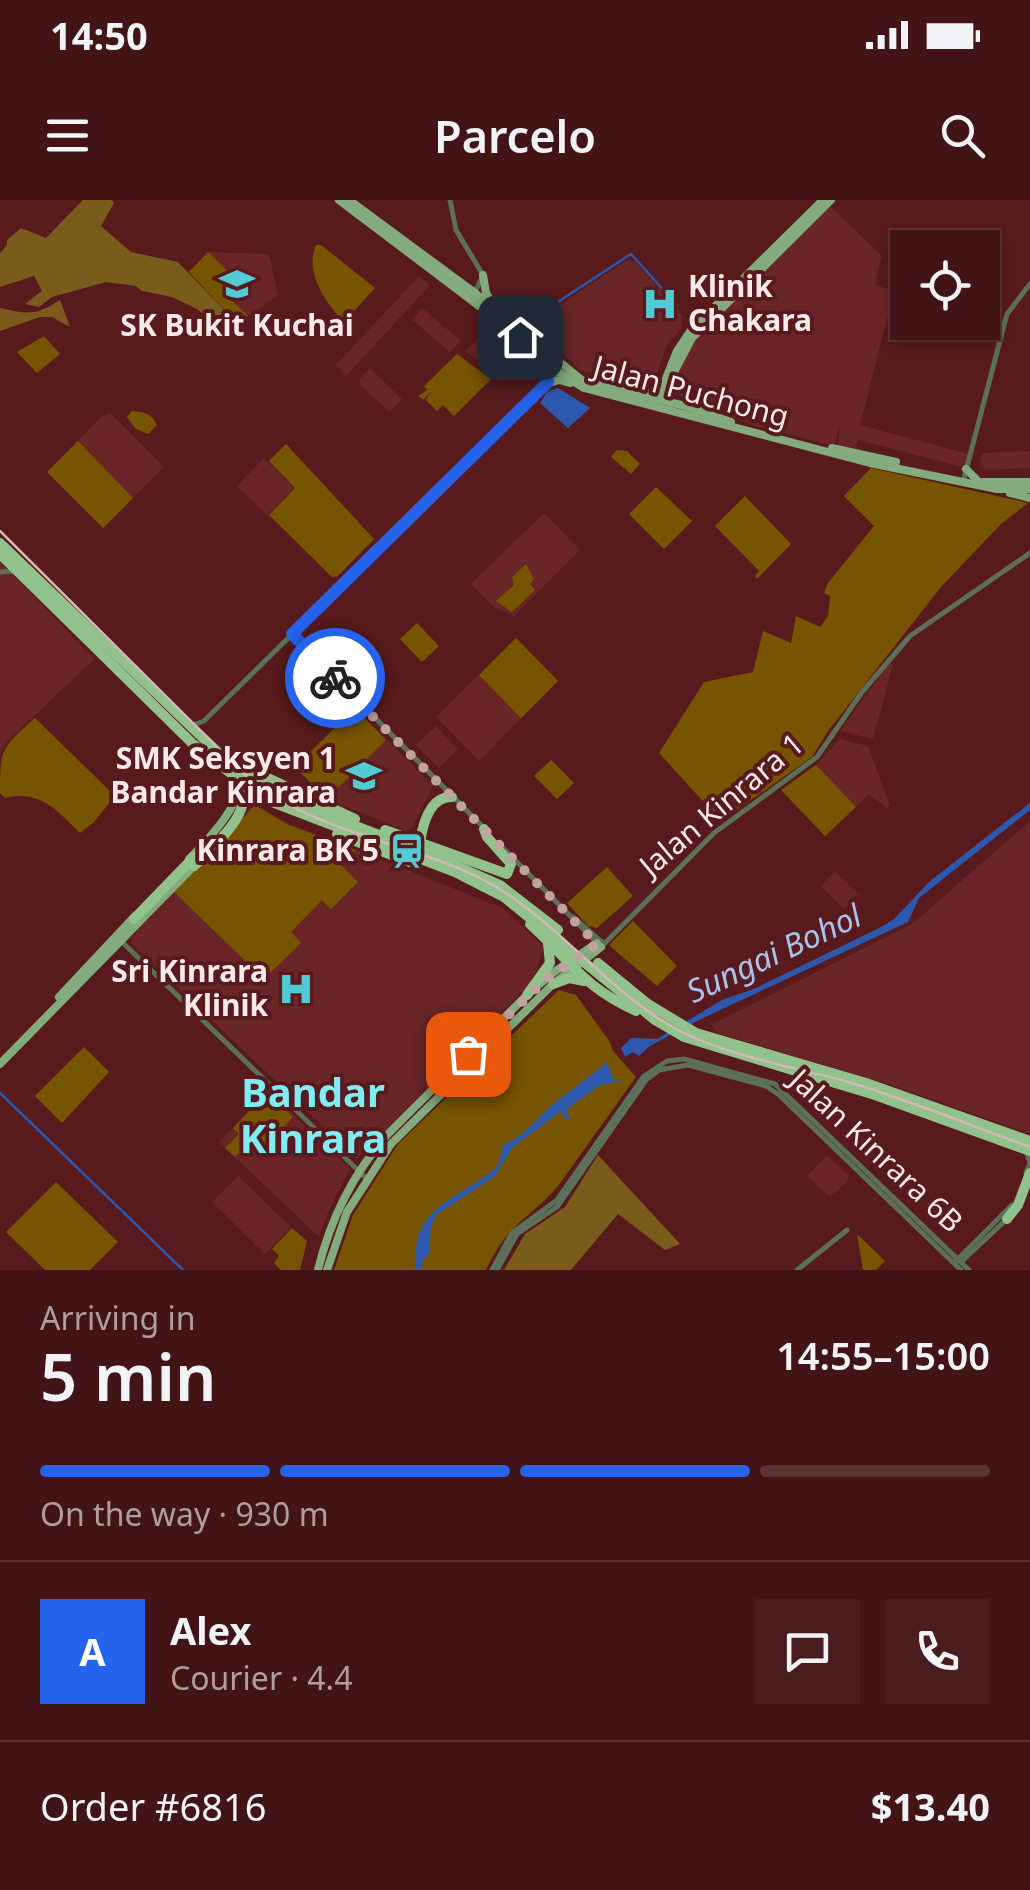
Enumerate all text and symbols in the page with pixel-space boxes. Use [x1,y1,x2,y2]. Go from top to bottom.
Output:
text: 14:50 [50,9,148,61]
text: Parcelo [434,105,596,166]
icon: menu [40,108,95,163]
icon: search [935,108,990,163]
map controls [890,230,1000,340]
button: locate [890,230,1000,340]
school or university icon: SK Bukit Kuchai [218,265,256,303]
place label: Klinik Chakara [688,265,812,340]
hospital icon: Klinik Chakara [641,285,679,323]
pin [478,295,563,380]
place label: SK Bukit Kuchai [120,304,354,345]
icon: home [493,310,548,365]
street label: Jalan Puchong [586,344,794,436]
courier [285,628,385,728]
icon: bike [308,651,363,706]
street label: Jalan Kinrara 1 [628,723,812,887]
place label: SMK Seksyen 1 Bandar Kinrara [110,737,336,812]
school or university icon: SMK Seksyen 1 Bandar Kinrara [345,757,383,795]
place label: Kinrara BK 5 [196,829,379,870]
station icon: Kinrara BK 5 [388,832,426,870]
water label: Sungai Bohol [679,893,869,1012]
place label: Sri Kinrara Klinik [111,950,268,1025]
hospital icon: Sri Kinrara Klinik [277,970,315,1008]
pin [426,1012,511,1097]
icon: bag [441,1027,496,1082]
street label: Jalan Kinrara 6B [779,1057,972,1241]
district label: Bandar Kinrara [240,1064,386,1165]
text: Arriving in [40,1296,195,1339]
text: 14:55–15:00 [776,1329,990,1381]
text: 5 min [40,1332,216,1420]
text: On the way · 930 m [40,1492,329,1535]
button: chat [755,1599,860,1704]
button: phone [885,1599,990,1704]
text: Alex [170,1604,252,1656]
text: A [79,1625,106,1677]
text: Courier · 4.4 [170,1656,353,1699]
text: Order #6816 [40,1780,266,1832]
text: $13.40 [871,1780,990,1832]

